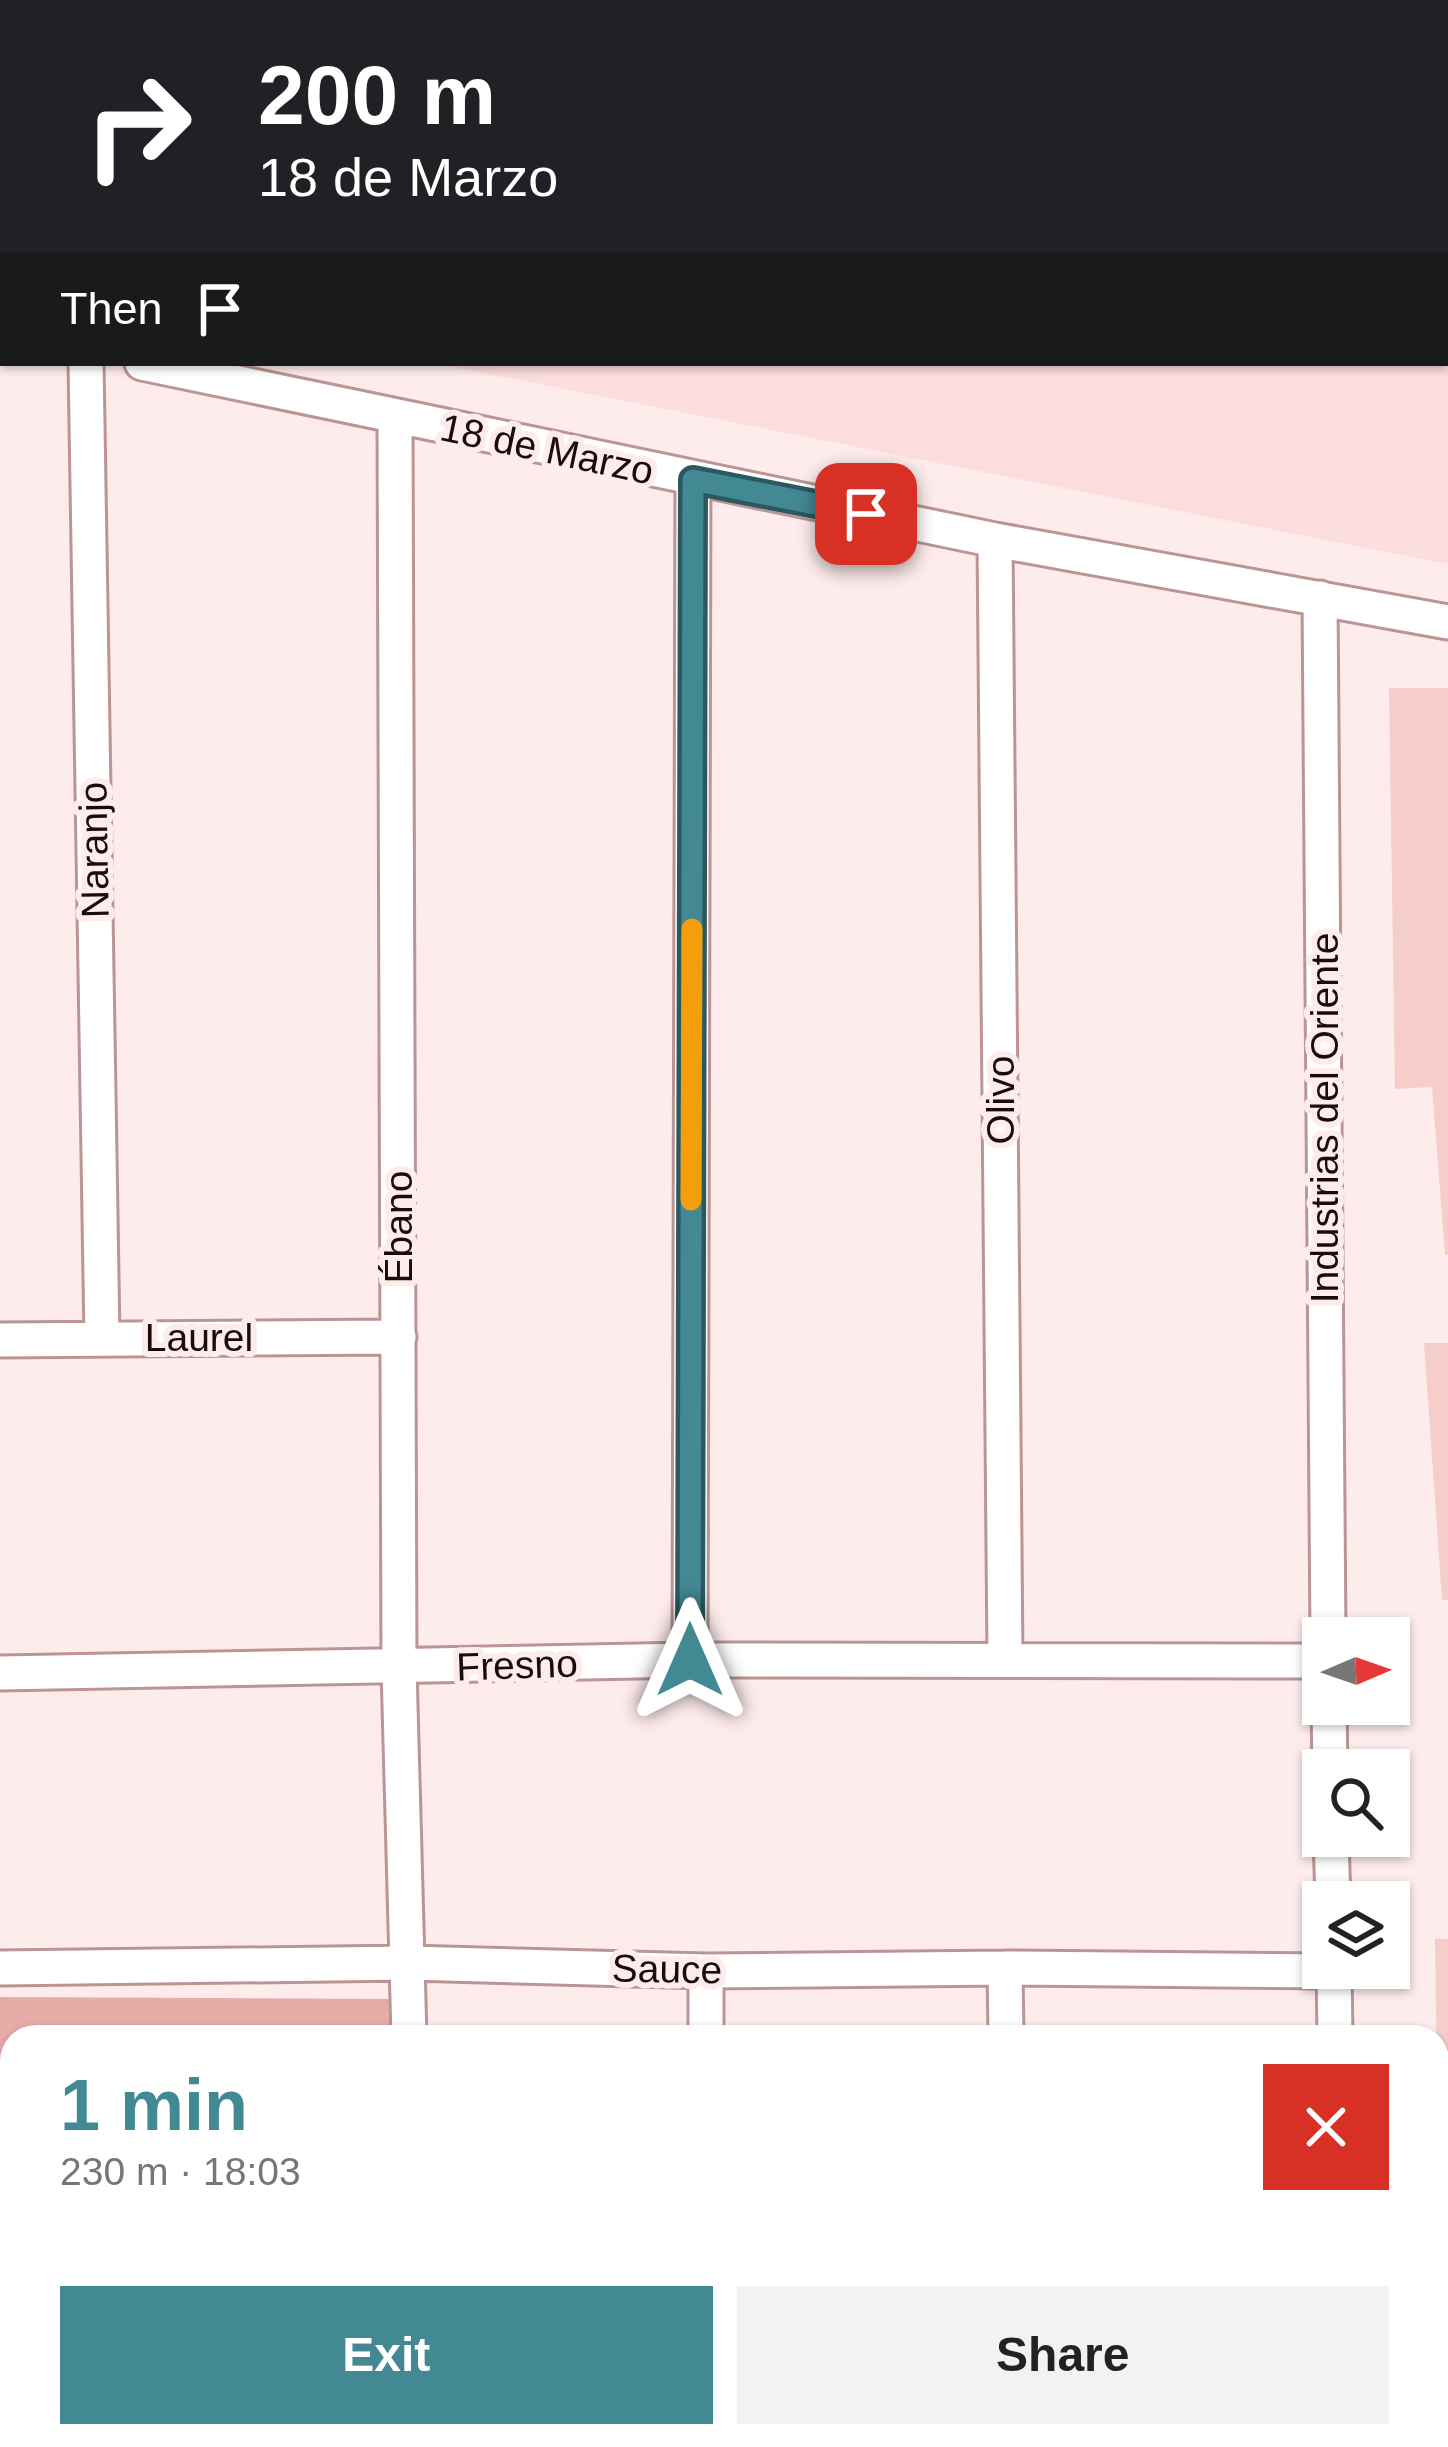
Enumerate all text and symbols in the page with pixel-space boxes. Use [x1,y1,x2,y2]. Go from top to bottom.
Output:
icon: right [60,48,216,204]
text: 200 m [258,48,496,142]
text: 18 de Marzo [258,147,558,207]
icon: arrive [187,276,253,342]
text: Then [60,283,163,334]
street label: 18 de Marzo [437,405,657,493]
pin [815,463,917,565]
icon: arrive [833,481,899,547]
street label: Naranjo [71,781,117,919]
street label: Industrias del Oriente [1303,933,1346,1303]
street label: Olivo [979,1056,1022,1144]
street label: Ébano [377,1171,420,1283]
street label: Laurel [145,1316,253,1359]
position arrow [627,1597,753,1723]
north arrow [1302,1617,1410,1725]
map controls [1302,1617,1410,1989]
street label: Fresno [456,1641,578,1689]
button: search [1302,1749,1410,1857]
button: layers [1302,1881,1410,1989]
street label: Sauce [611,1947,723,1991]
button: close [1263,2064,1389,2190]
text: 1 min [60,2065,248,2145]
text: 230 m · 18:03 [60,2150,301,2193]
button: Exit [60,2286,713,2424]
button: Share [737,2286,1389,2424]

